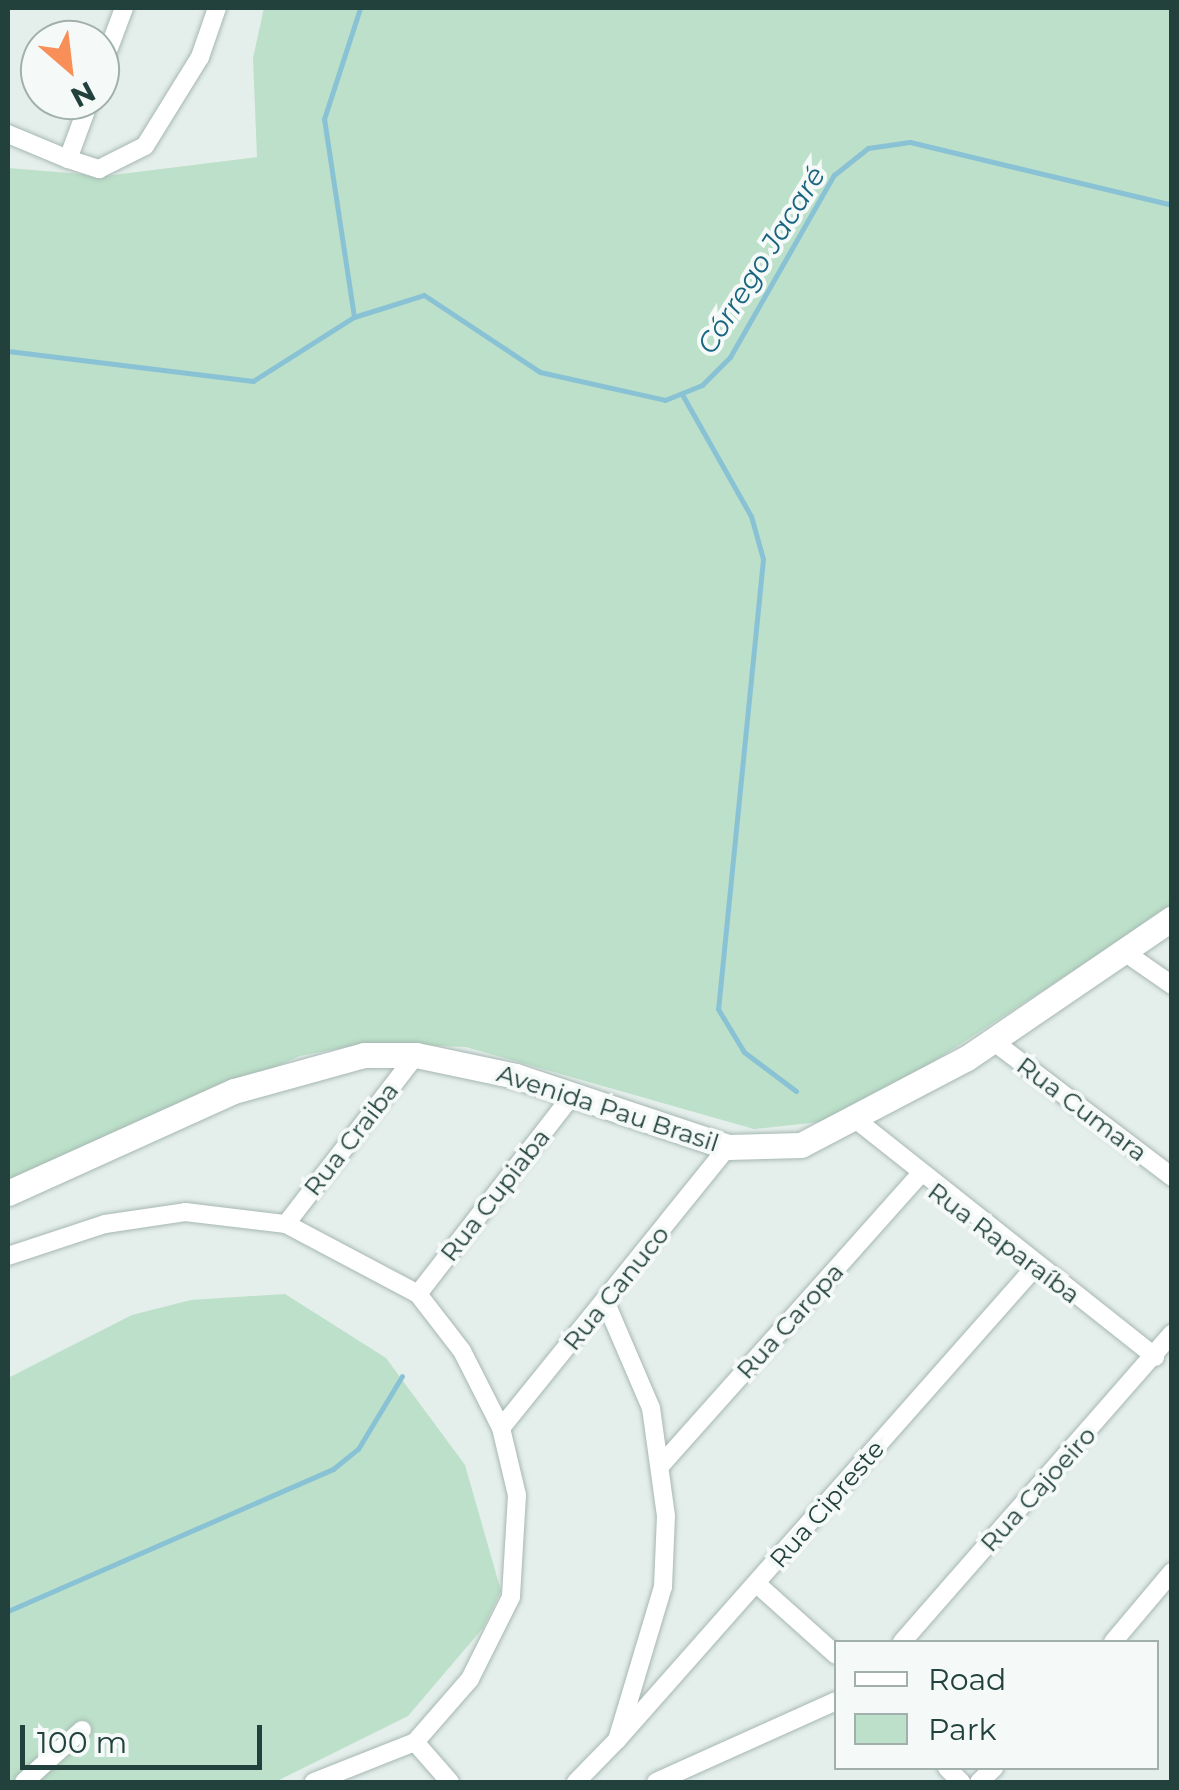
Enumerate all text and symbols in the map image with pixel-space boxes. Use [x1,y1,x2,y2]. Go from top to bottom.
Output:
north arrow [20,20,120,120]
text: N [65,74,101,115]
water label: Córrego Jacaré [690,160,832,360]
street label: Rua Cumara [1011,1050,1153,1168]
street label: Avenida Pau Brasil [493,1058,723,1158]
street label: Rua Craiba [297,1076,405,1202]
street label: Rua Cupiaba [434,1123,556,1267]
street label: Rua Raparaíba [922,1176,1086,1310]
street label: Rua Canuco [557,1220,675,1356]
street label: Rua Caropa [730,1257,850,1385]
street label: Rua Cajoeiro [974,1420,1102,1558]
street label: Rua Cipreste [763,1434,891,1574]
legend [834,1640,1159,1770]
text: Road [928,1661,1006,1698]
scale bar [25,1705,268,1767]
text: Park [928,1711,997,1748]
text: 100 m [37,1724,127,1761]

